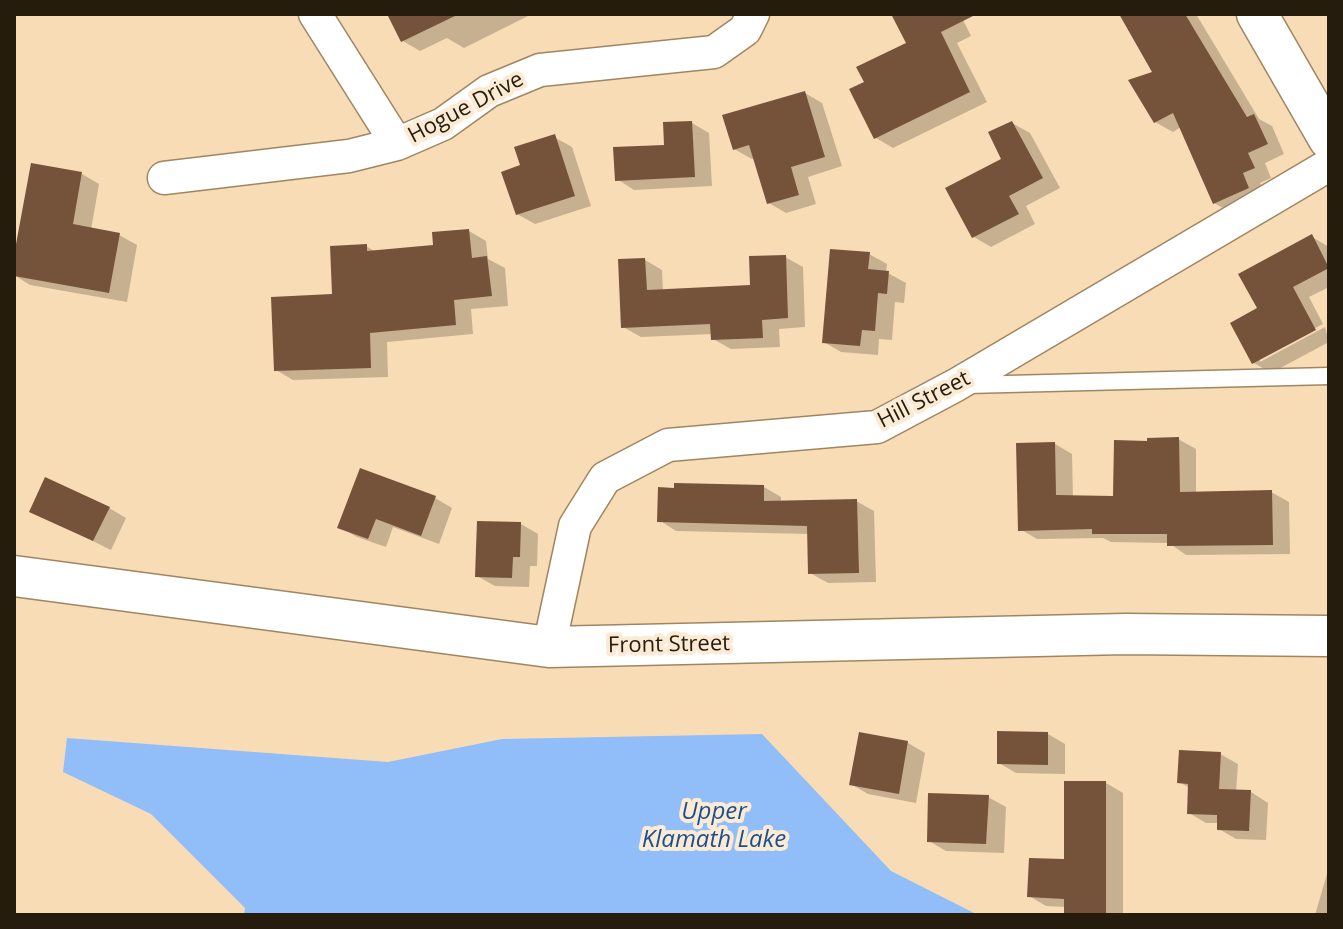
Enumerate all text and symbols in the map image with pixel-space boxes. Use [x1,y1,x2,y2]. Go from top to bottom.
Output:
street label: Hogue Drive [404,67,528,149]
street label: Hill Street [873,366,975,434]
street label: Front Street [608,631,730,659]
water label: Upper Klamath Lake [642,798,786,854]

